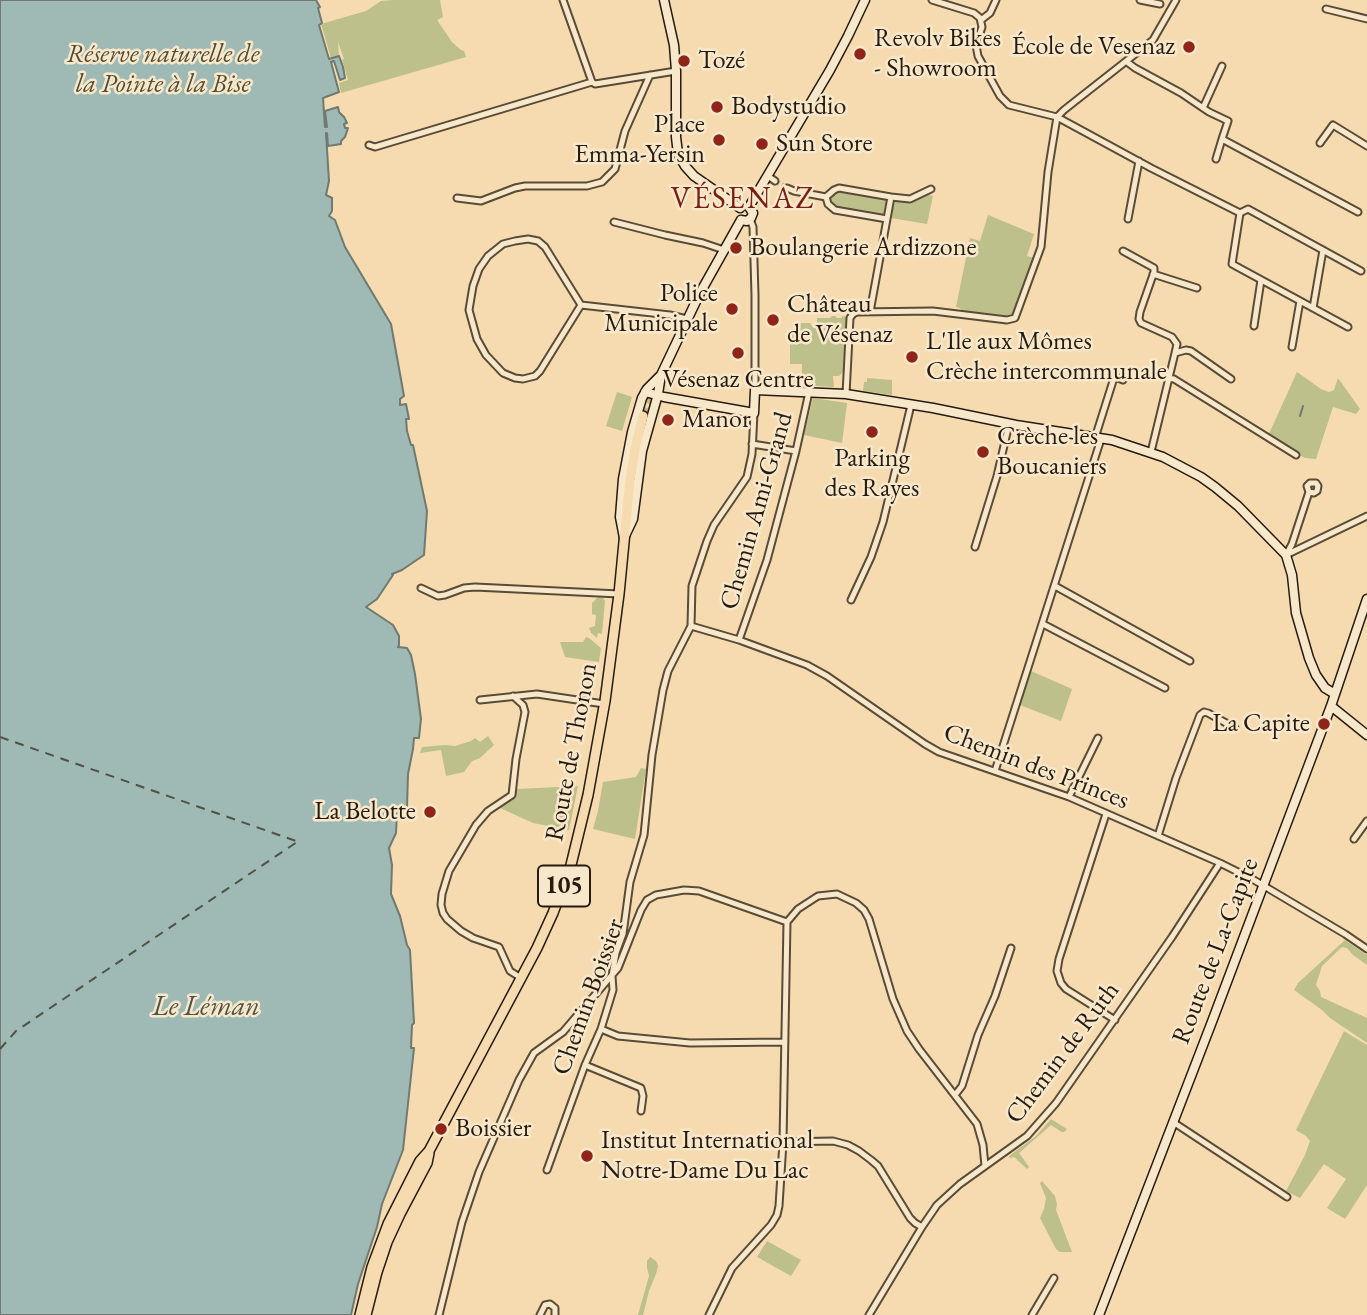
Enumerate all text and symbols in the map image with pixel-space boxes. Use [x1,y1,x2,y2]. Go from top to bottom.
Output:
place label: Revolv Bikes - Showroom [874,23,1001,84]
place label: École de Vesenaz [1011,31,1175,63]
park label: Réserve naturelle de la Pointe à la Bise [66,39,260,100]
marker: École de Vesenaz [1181,39,1197,55]
place label: Tozé [698,45,745,77]
marker: Revolv Bikes - Showroom [852,46,868,62]
marker: Tozé [676,53,692,69]
place label: Bodystudio [731,91,846,123]
marker: Bodystudio [709,99,725,115]
place label: Place Emma-Yersin [574,109,705,170]
place label: Sun Store [776,128,873,160]
marker: Place Emma-Yersin [711,132,727,148]
marker: Sun Store [754,136,770,152]
district label: VÉSENAZ [672,182,814,218]
place label: Boulangerie Ardizzone [750,232,977,264]
marker: Boulangerie Ardizzone [728,240,744,256]
place label: Police Municipale [604,278,718,340]
place label: Château de Vésenaz [787,289,892,350]
marker: Police Municipale [724,301,740,317]
marker: Château de Vésenaz [765,312,781,328]
place label: L'Ile aux Mômes Crèche intercommunale [926,326,1167,388]
marker: Vésenaz Centre [730,345,746,361]
marker: L'Ile aux Mômes Crèche intercommunale [904,349,920,365]
place label: Vésenaz Centre [662,364,814,396]
place label: Manor [682,404,751,436]
street label: Chemin Ami-Grand [714,409,800,613]
marker: Manor [660,412,676,428]
place label: Crèche les Boucaniers [997,421,1107,482]
marker: Parking des Rayes [864,424,880,440]
place label: Parking des Rayes [825,443,919,504]
marker: Crèche les Boucaniers [975,444,991,460]
street label: Route de Thonon [539,660,605,844]
place label: La Capite [1212,708,1310,740]
marker: La Capite [1316,716,1332,732]
street label: Chemin des Princes [939,717,1133,817]
place label: La Belotte [314,796,416,828]
marker: La Belotte [422,804,438,820]
street label: Route de La-Capite [1166,854,1266,1048]
road number: 105 [538,866,590,906]
street label: Chemin Boissier [546,915,632,1079]
street label: Chemin de Ruth [999,976,1127,1130]
water label: Le Léman [152,990,260,1024]
place label: Boissier [455,1113,531,1145]
marker: Boissier [433,1121,449,1137]
place label: Institut International Notre-Dame Du Lac [601,1125,813,1186]
marker: Institut International Notre-Dame Du Lac [579,1148,595,1164]

